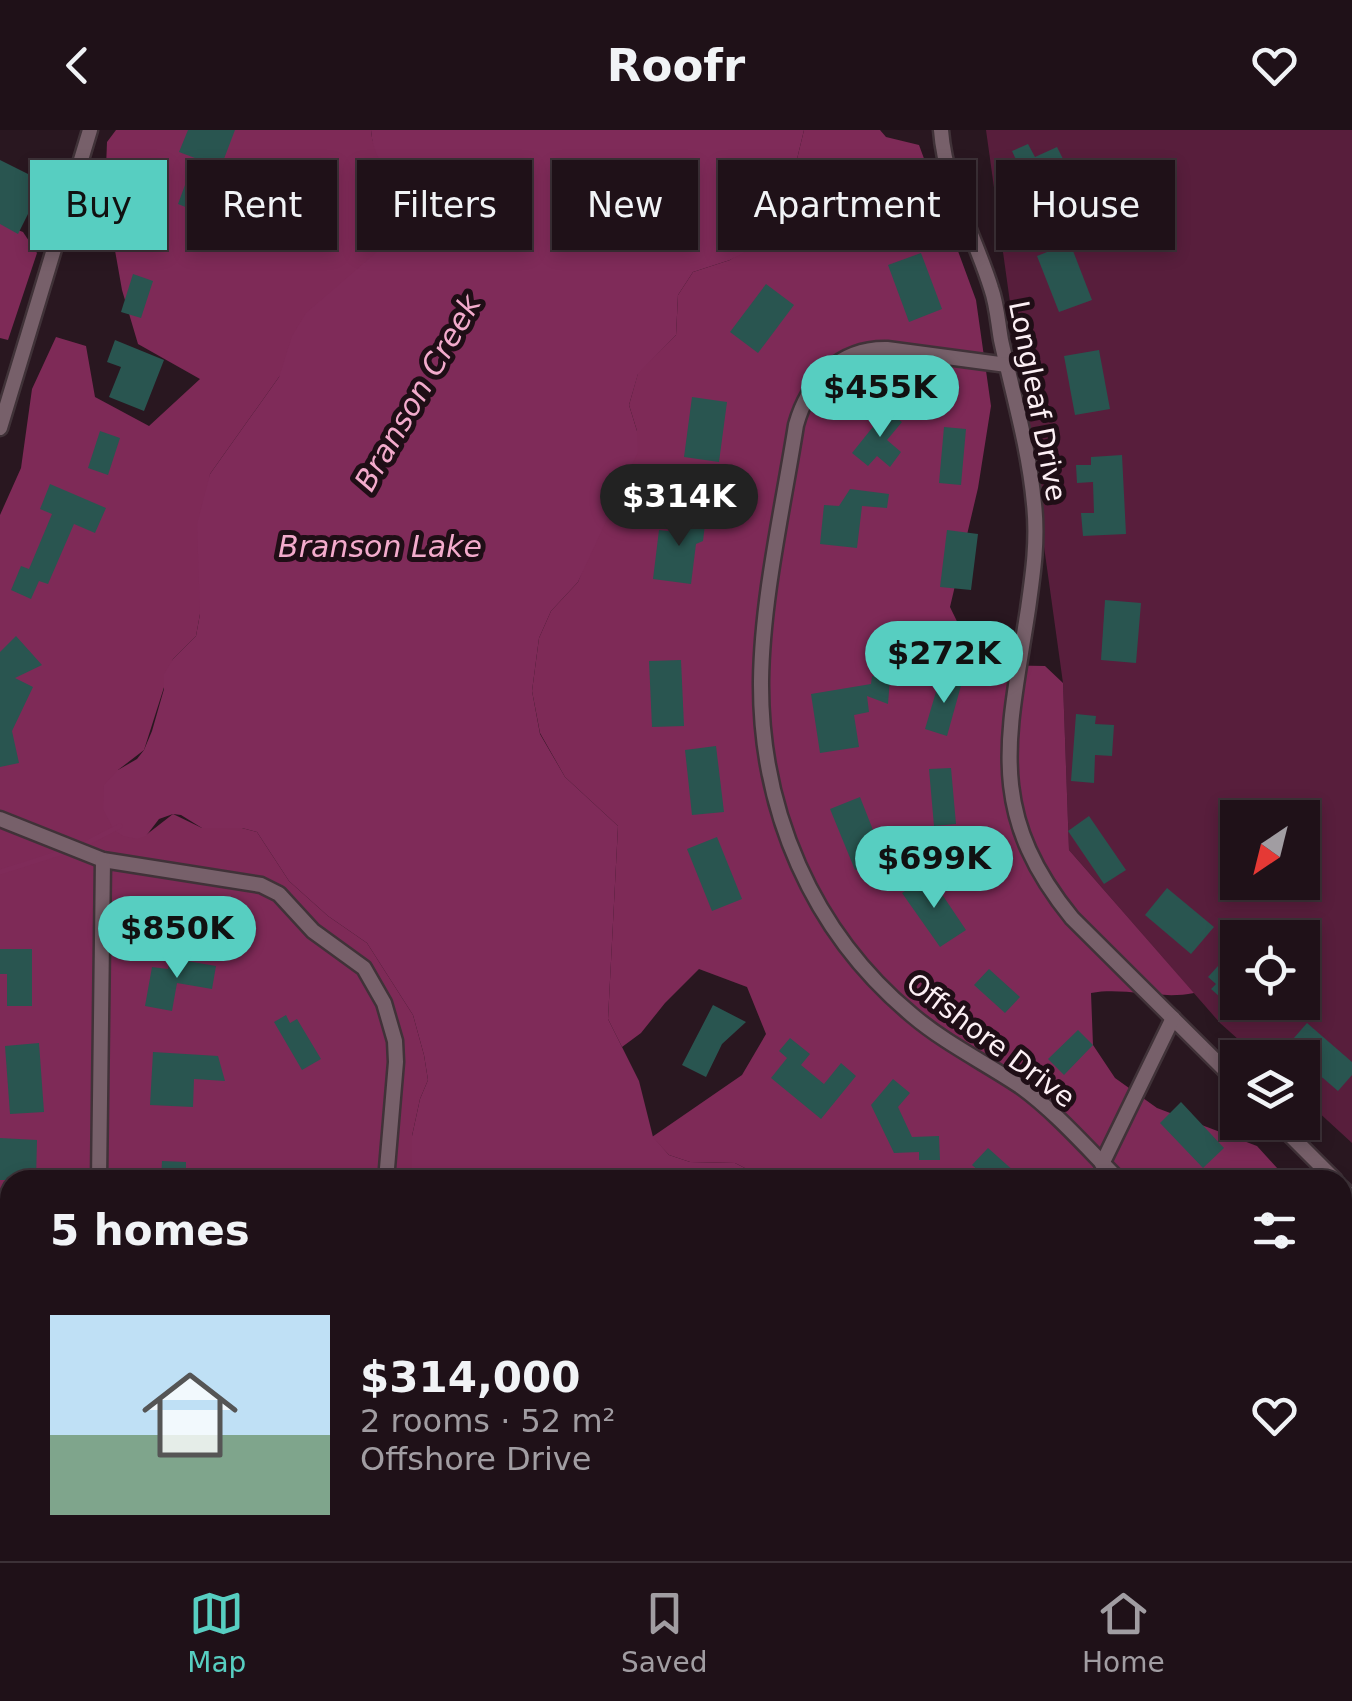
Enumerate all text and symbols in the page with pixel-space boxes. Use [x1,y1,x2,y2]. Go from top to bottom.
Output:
icon: back [50,38,105,93]
icon: heart [1247,38,1302,93]
text: Roofr [607,39,745,92]
chip: Buy [30,160,167,250]
chip: Rent [187,160,337,250]
chip: Filters [357,160,532,250]
chip: New [552,160,698,250]
chip: Apartment [718,160,976,250]
chip: House [996,160,1175,250]
water label: Branson Creek [347,287,489,497]
street label: Longleaf Drive [1002,298,1073,504]
pin: $455K [810,355,950,440]
text: $455K [823,368,937,406]
pin: $314K [609,464,749,549]
text: $314K [622,477,736,515]
water label: Branson Lake [278,529,482,564]
pin: $272K [874,621,1014,706]
text: $272K [887,634,1001,672]
north arrow [1220,800,1320,900]
map controls [1220,800,1320,1140]
pin: $699K [864,826,1004,911]
text: $699K [877,839,991,877]
pin: $850K [107,896,247,981]
text: $850K [120,909,234,947]
button: locate [1220,920,1320,1020]
street label: Offshore Drive [900,966,1081,1115]
button: layers [1220,1040,1320,1140]
icon: filters [1247,1203,1302,1258]
text: 5 homes [50,1206,250,1255]
text: $314,000 [360,1353,581,1402]
icon: home [130,1355,250,1475]
icon: heart [1247,1388,1302,1443]
text: 2 rooms · 52 m² [360,1402,615,1440]
text: Offshore Drive [360,1440,591,1478]
tab: Map [187,1586,246,1679]
tab: Saved [621,1586,707,1679]
tab: Home [1082,1586,1165,1679]

